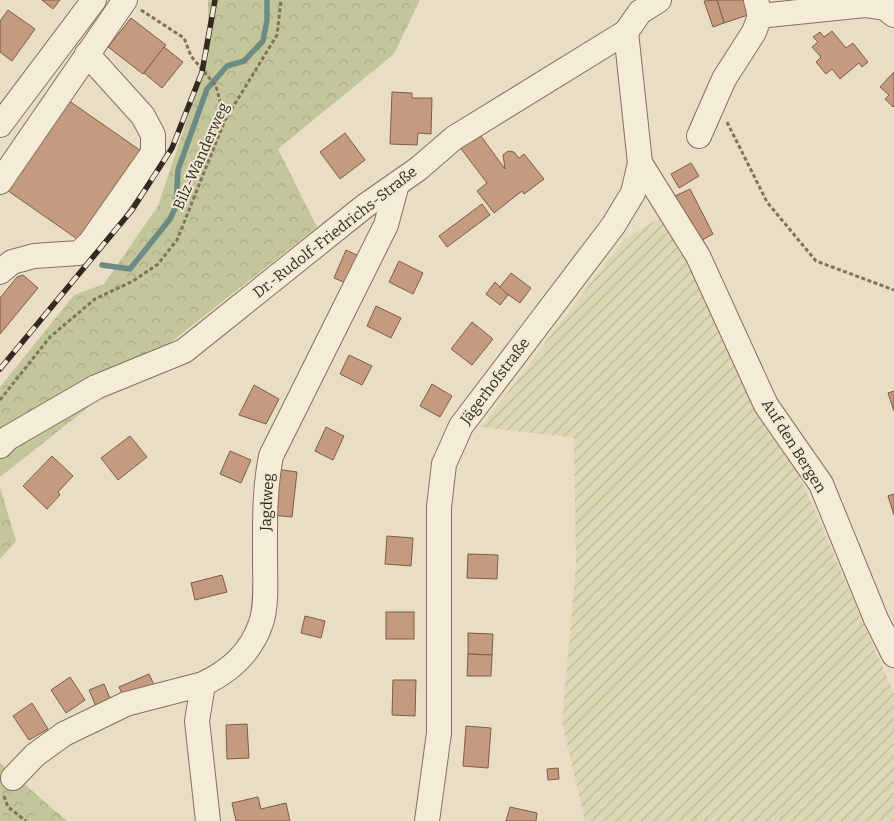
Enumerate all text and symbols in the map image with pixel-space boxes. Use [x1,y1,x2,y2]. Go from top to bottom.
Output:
street label: Bilz-Wanderweg [169,100,233,212]
street label: Dr.-Rudolf-Friedrichs-Straße [250,162,420,302]
street label: Jägerhofstraße [456,334,533,429]
street label: Auf den Bergen [758,396,830,497]
street label: Jagdweg [256,473,278,532]

